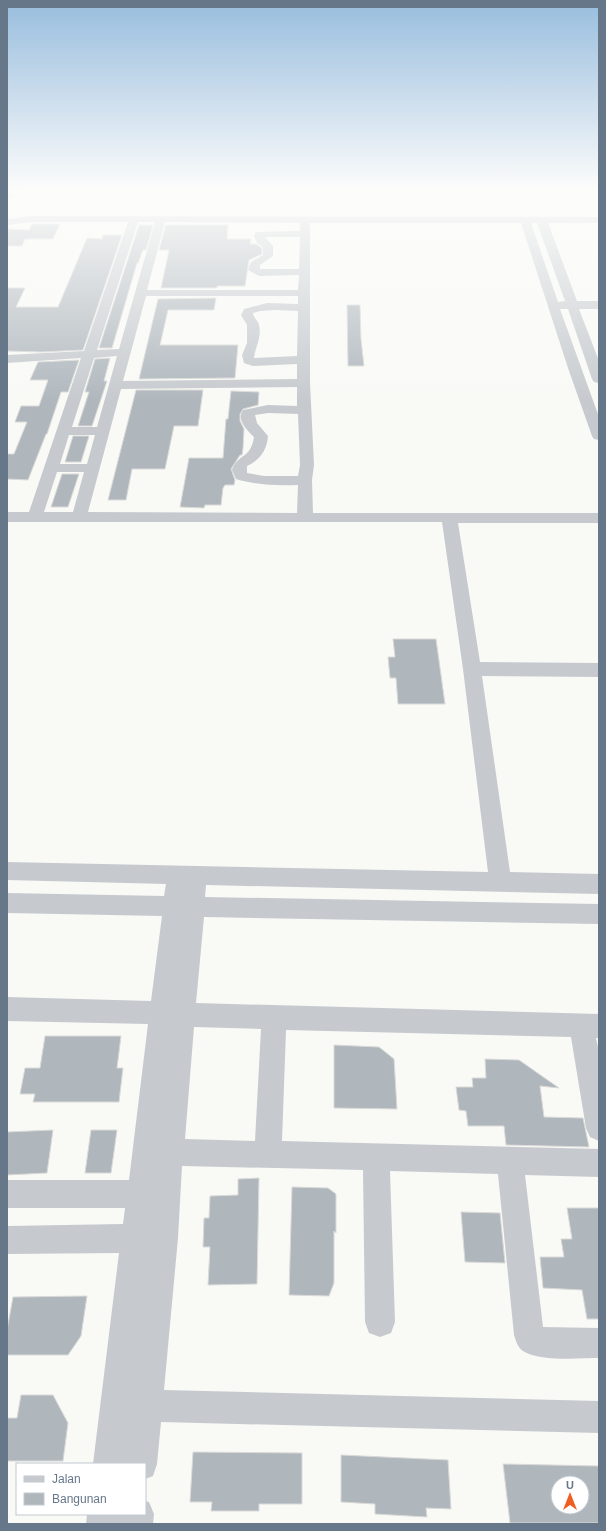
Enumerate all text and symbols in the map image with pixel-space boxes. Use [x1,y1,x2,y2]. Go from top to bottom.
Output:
legend [16,1463,146,1515]
text: Jalan [52,1472,81,1486]
north arrow [550,1475,590,1515]
text: U [566,1479,574,1491]
text: Bangunan [52,1492,107,1506]

